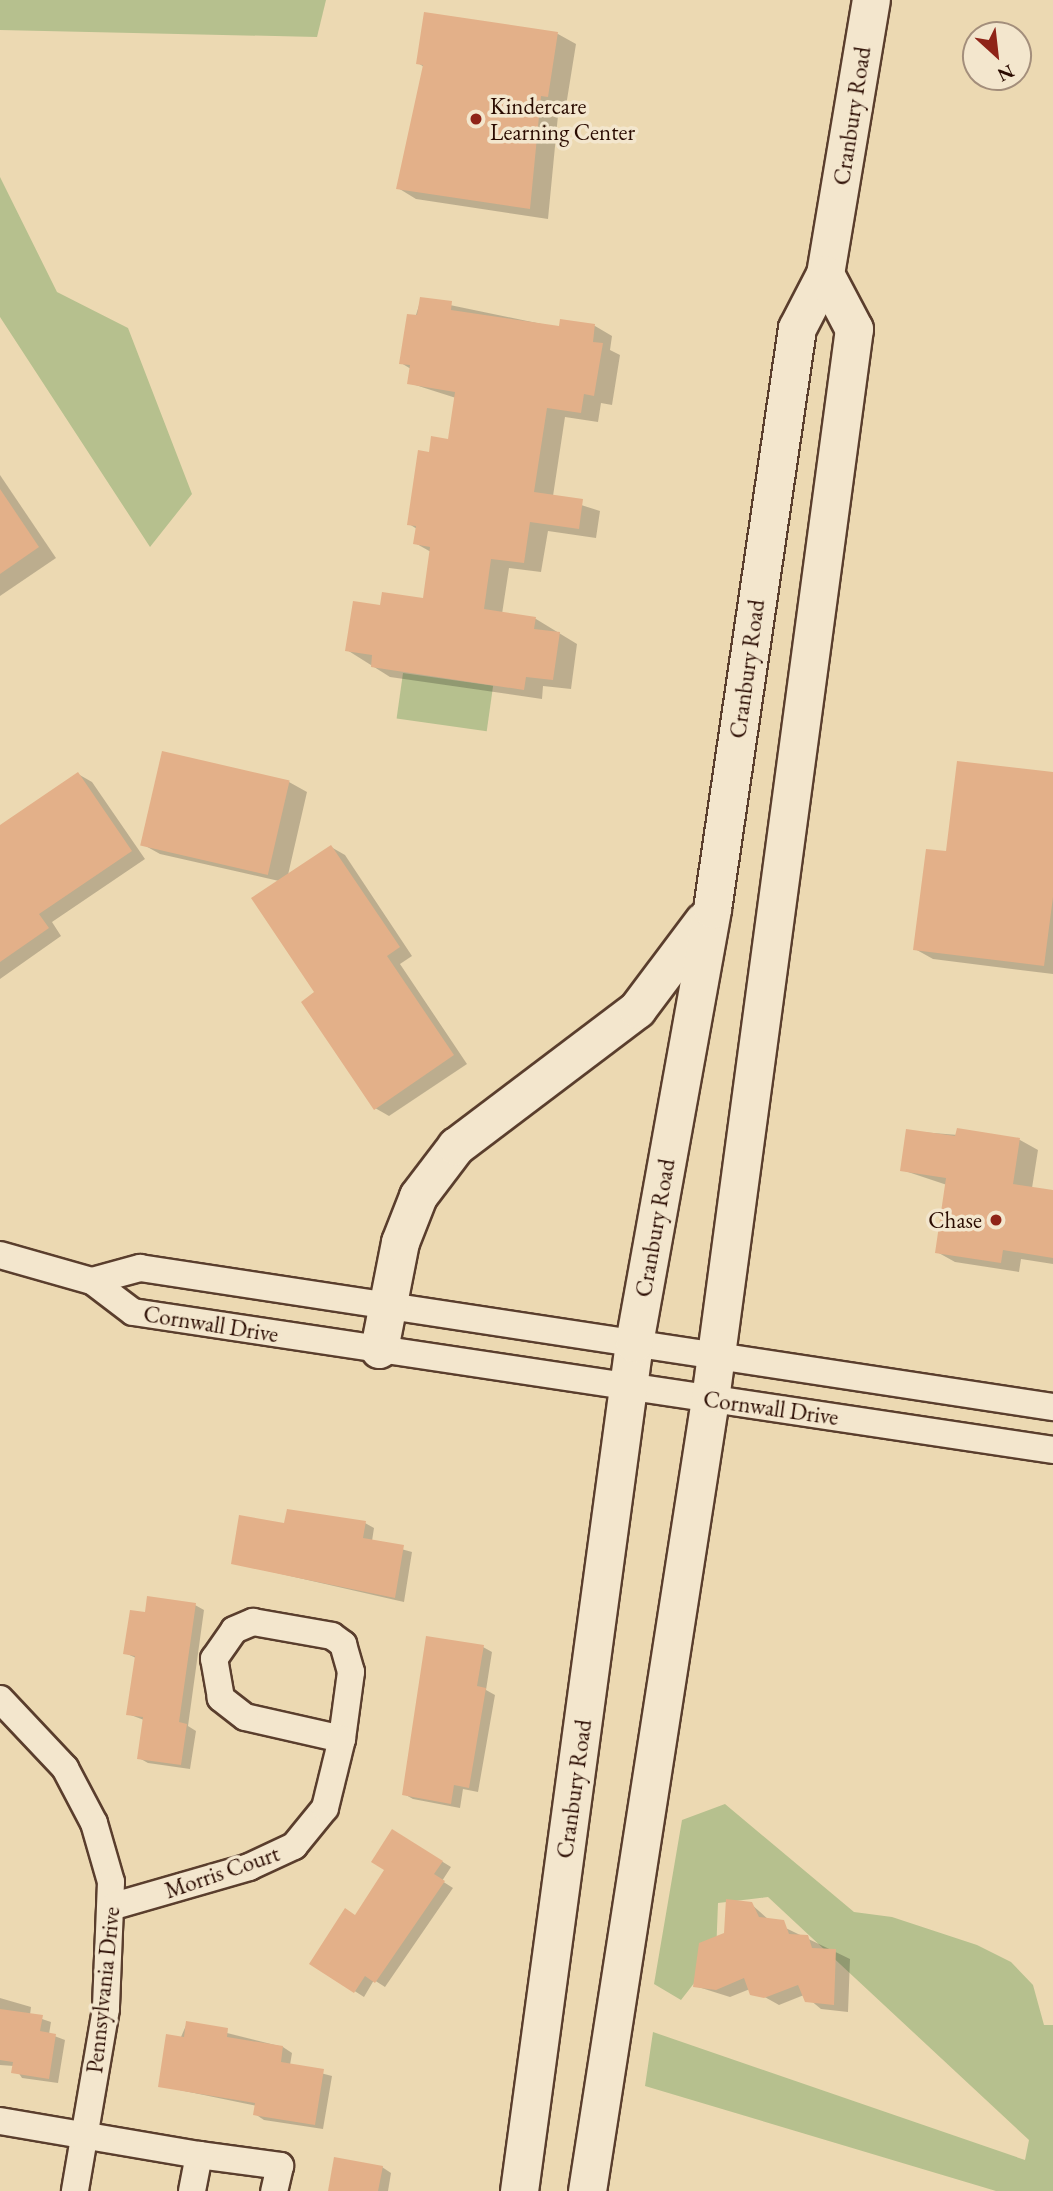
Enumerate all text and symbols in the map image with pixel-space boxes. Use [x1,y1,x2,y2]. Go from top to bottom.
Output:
north arrow [962,21,1032,91]
street label: Cranbury Road [827,45,877,187]
text: N [993,59,1018,88]
place label: Kindercare Learning Center [490,92,635,146]
marker: Kindercare Learning Center [468,111,484,127]
street label: Cranbury Road [724,598,770,740]
street label: Cranbury Road [629,1157,681,1299]
place label: Chase [928,1206,982,1234]
marker: Chase [988,1212,1004,1228]
street label: Cornwall Drive [142,1300,280,1348]
street label: Cornwall Drive [702,1385,840,1431]
street label: Cranbury Road [551,1718,597,1860]
street label: Morris Court [161,1840,283,1904]
street label: Pennsylvania Drive [81,1905,125,2075]

